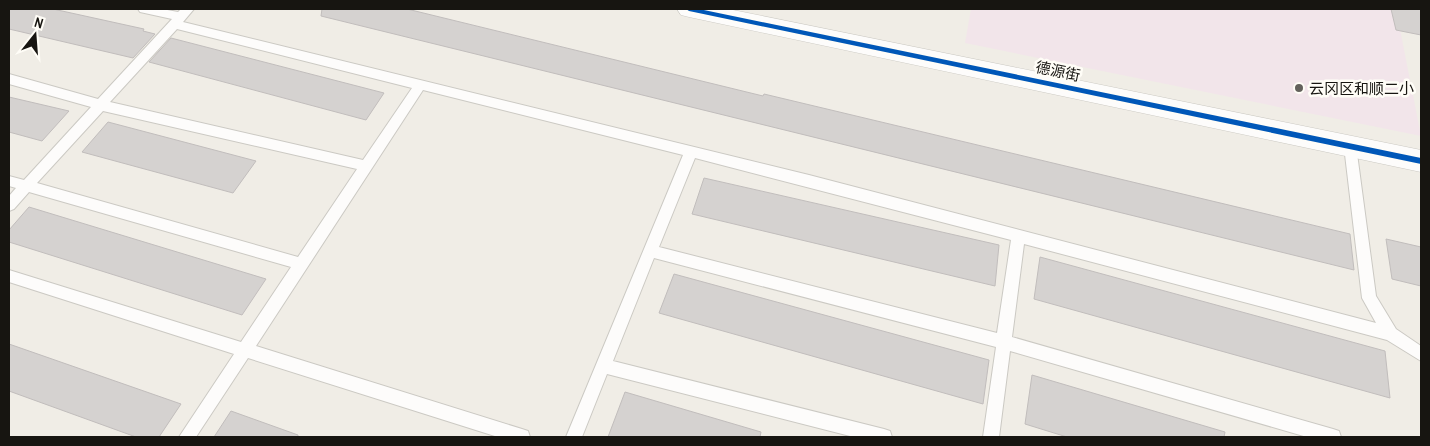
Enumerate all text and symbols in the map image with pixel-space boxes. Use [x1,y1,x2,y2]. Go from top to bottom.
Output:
north arrow [10,10,60,60]
text: N [32,13,45,32]
street label: 德源街 [1034,56,1082,86]
place label: 云冈区和顺二小 [1309,78,1414,99]
marker: 云冈区和顺二小 [1293,82,1305,94]

